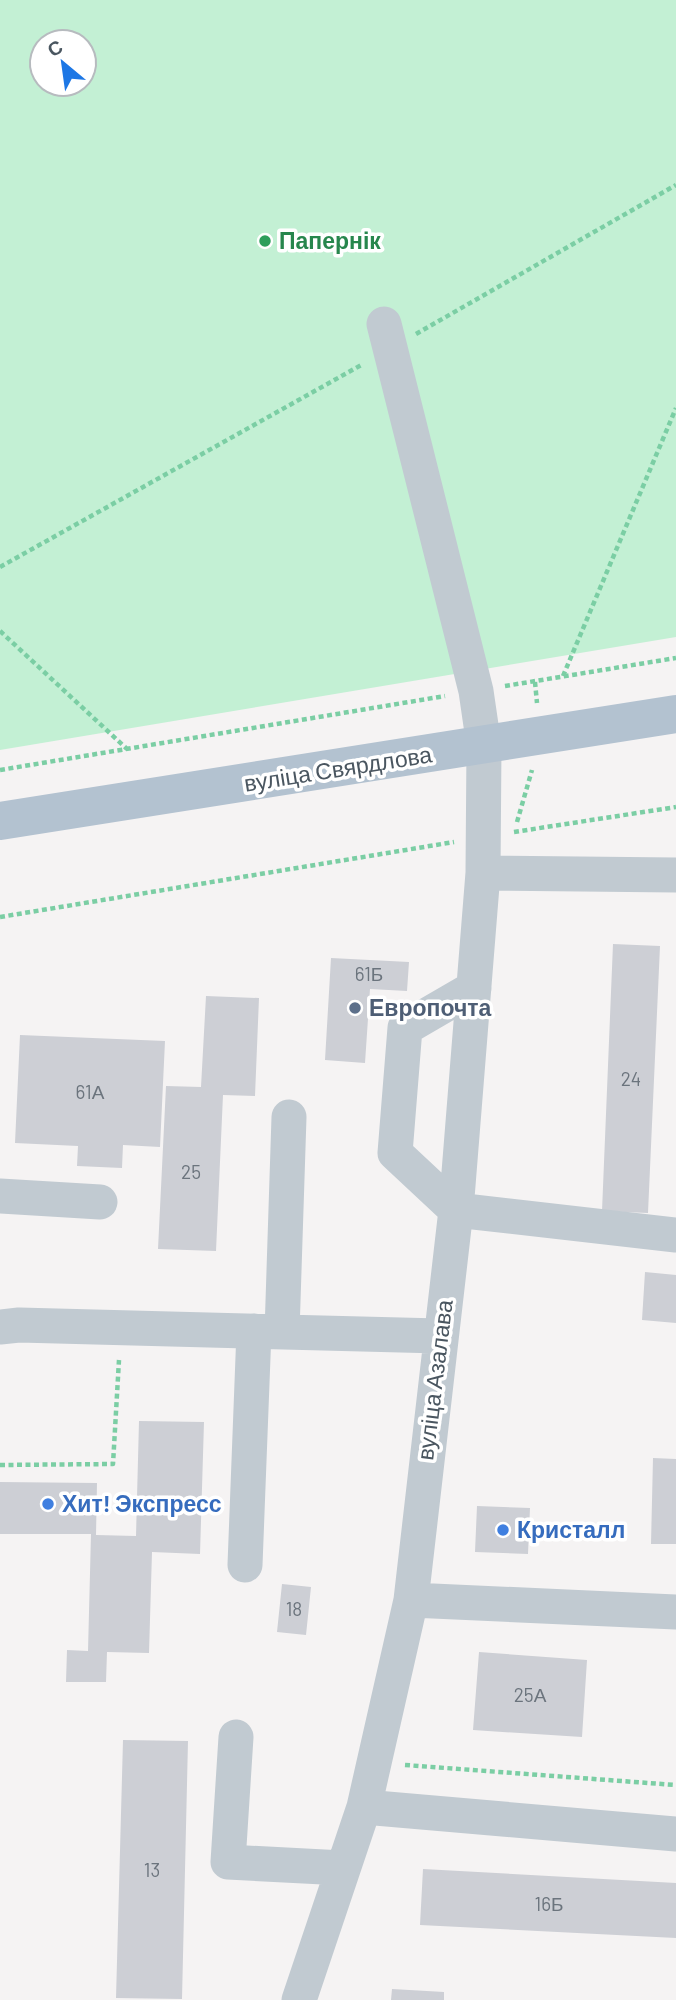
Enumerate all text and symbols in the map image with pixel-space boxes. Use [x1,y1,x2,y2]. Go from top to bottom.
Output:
north arrow [28,28,98,98]
text: С [43,34,66,61]
place label: Папернік [279,226,381,254]
marker: Папернік [257,233,273,249]
street label: вуліца Свярдлова [242,739,434,797]
house number: 61Б [355,962,383,985]
place label: Европочта [369,993,492,1021]
marker: Европочта [347,1000,363,1016]
house number: 24 [621,1067,641,1090]
house number: 61А [76,1080,105,1103]
house number: 25 [181,1160,201,1183]
street label: вуліца Азалава [410,1298,458,1462]
place label: Хит! Экспресс [62,1489,222,1517]
marker: Хит! Экспресс [40,1496,56,1512]
place label: Кристалл [517,1515,625,1543]
marker: Кристалл [495,1522,511,1538]
house number: 18 [286,1597,302,1620]
house number: 25А [514,1683,547,1706]
house number: 13 [144,1858,160,1881]
house number: 16Б [535,1892,563,1915]

